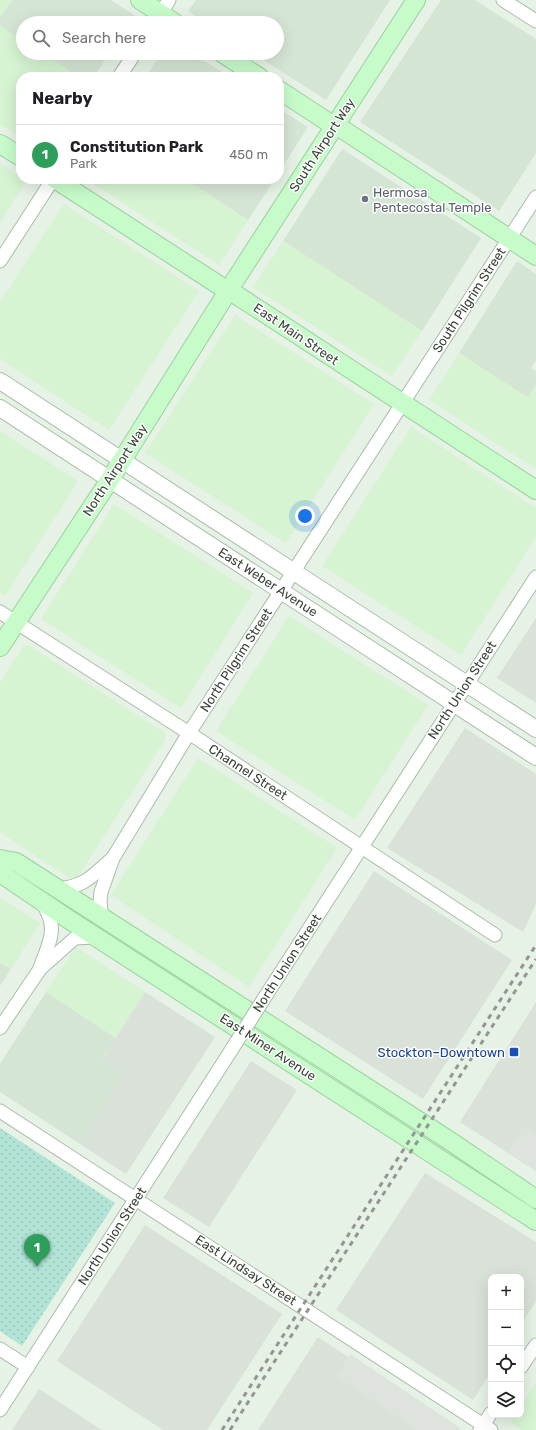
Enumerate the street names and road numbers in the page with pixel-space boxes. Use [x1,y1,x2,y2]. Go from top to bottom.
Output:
street label: South Airport Way [286,95,358,195]
street label: South Pilgrim Street [429,245,509,356]
street label: East Main Street [251,300,341,368]
street label: North Airport Way [80,421,150,519]
street label: East Weber Avenue [216,544,320,620]
street label: North Pilgrim Street [197,605,276,715]
street label: North Union Street [425,638,499,742]
street label: Channel Street [206,741,290,803]
street label: North Union Street [250,911,324,1015]
street label: East Miner Avenue [217,1010,319,1084]
street label: North Union Street [75,1184,149,1288]
street label: East Lindsay Street [193,1232,299,1308]

